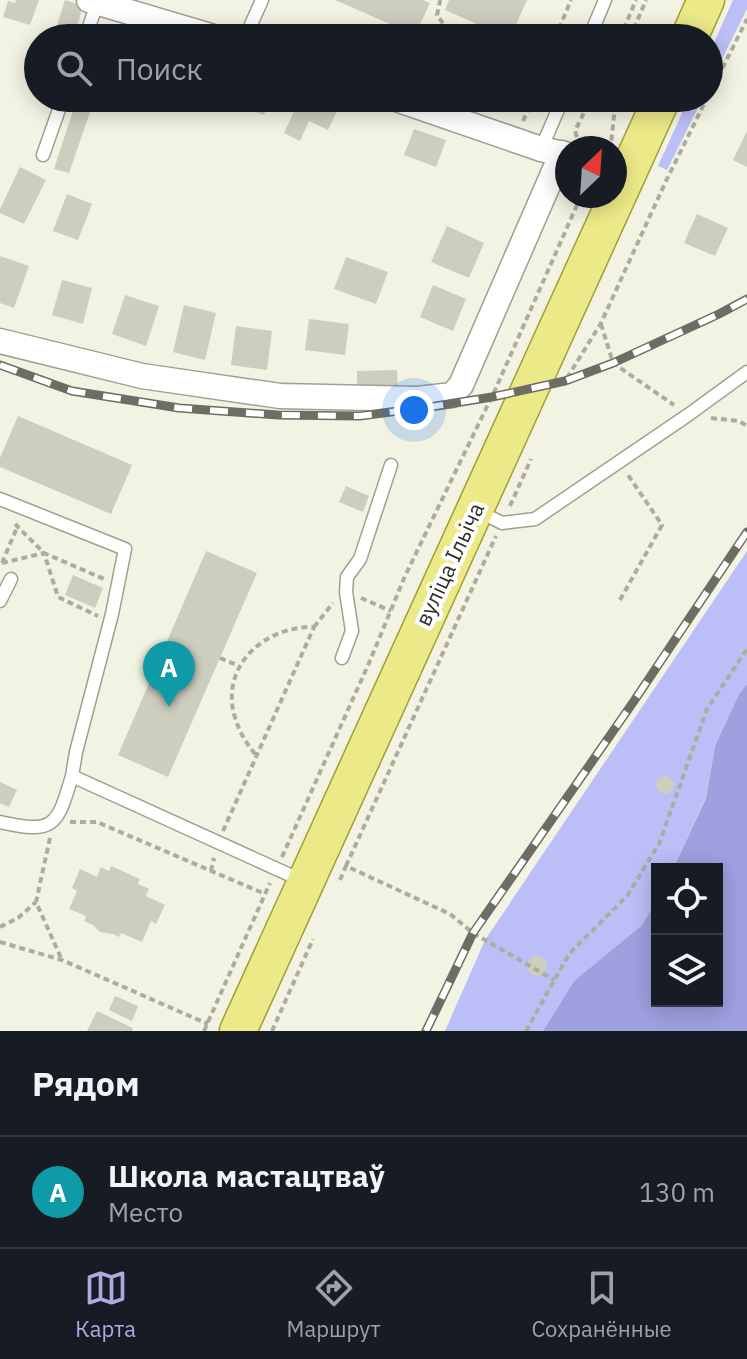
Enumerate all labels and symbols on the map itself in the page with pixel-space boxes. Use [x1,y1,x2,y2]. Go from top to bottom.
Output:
north arrow [555,136,627,208]
your location [394,390,434,430]
street label: вуліца Ільіча [408,498,490,630]
pin: A [143,641,195,707]

